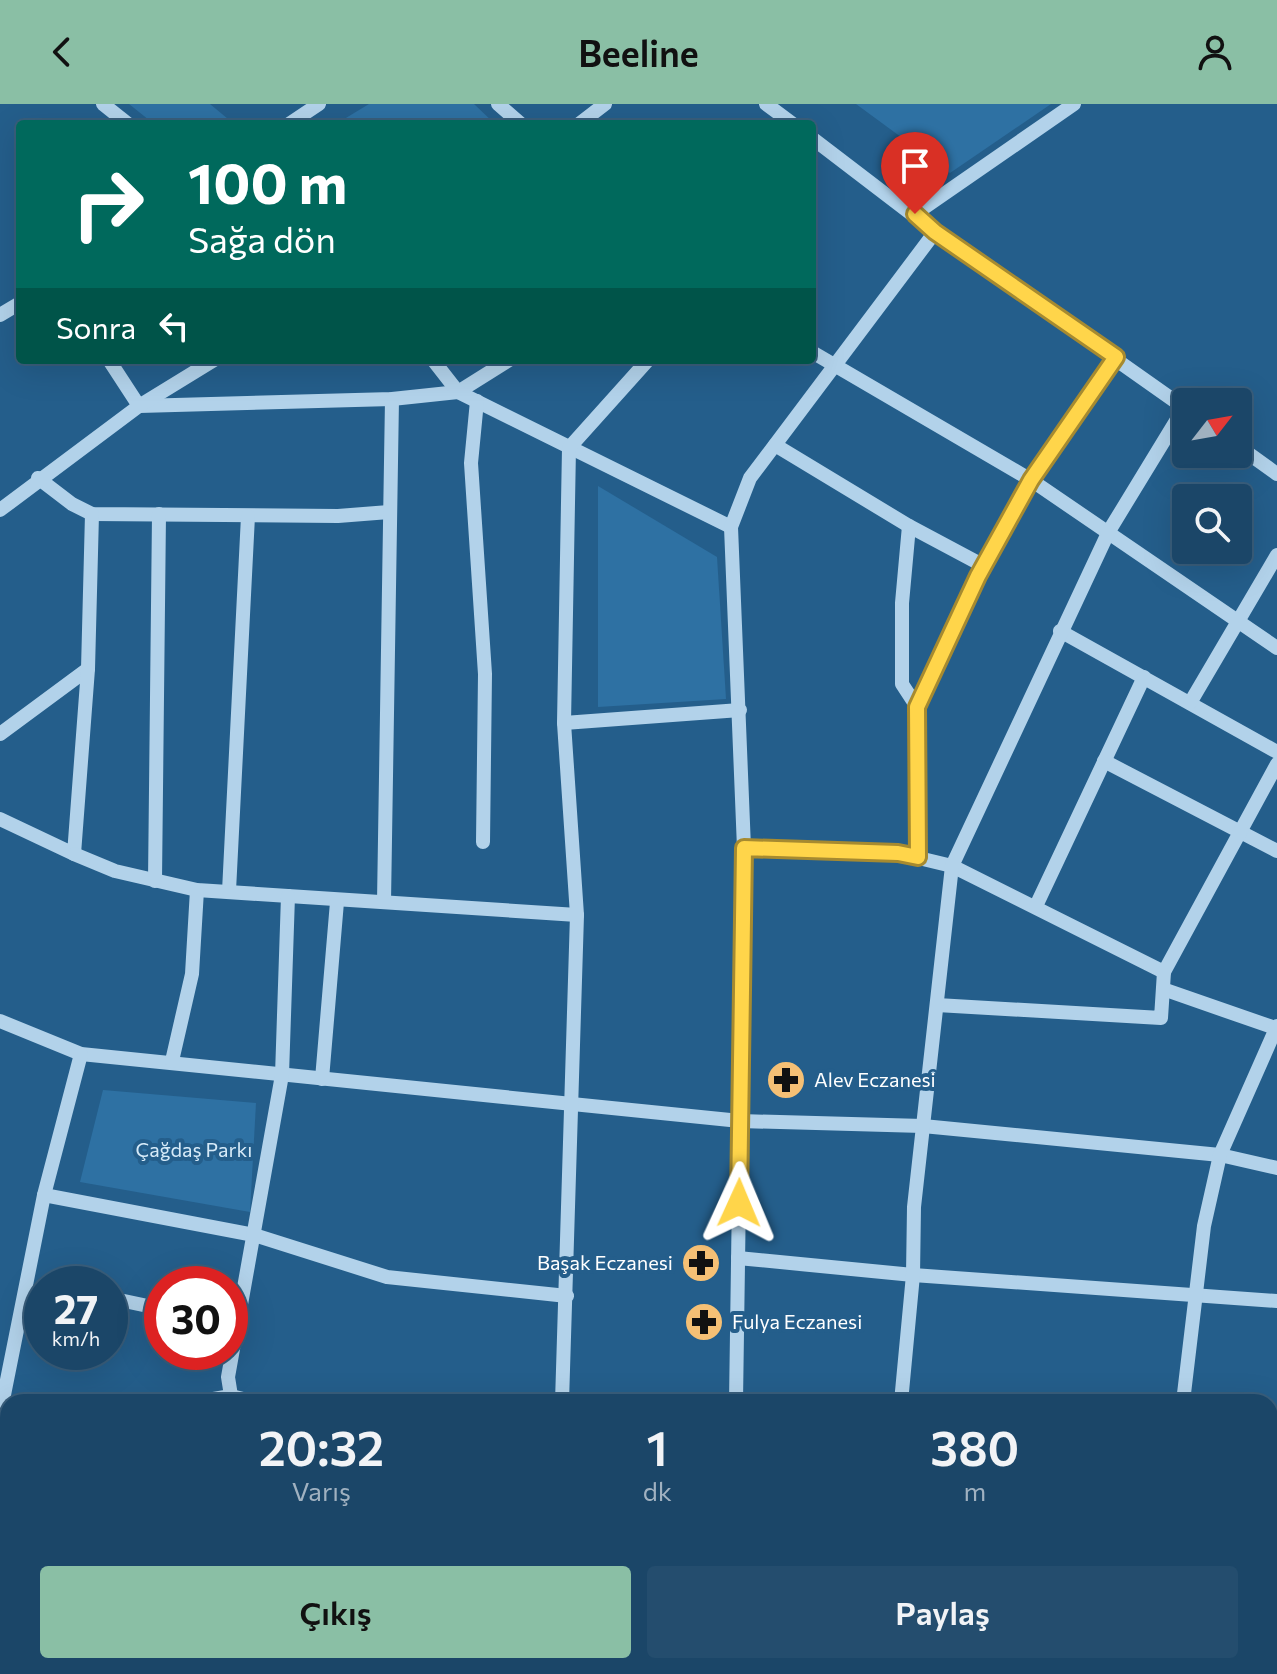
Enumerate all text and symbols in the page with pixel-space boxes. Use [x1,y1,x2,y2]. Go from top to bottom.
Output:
icon: back [40,30,84,74]
text: Beeline [578,30,699,74]
icon: person [1193,30,1237,74]
pin [881,132,949,214]
icon: arrive [893,144,937,188]
text: 100 m [188,147,347,216]
icon: right [56,152,160,256]
text: Sağa dön [188,216,336,260]
icon: left [152,304,196,348]
text: Sonra [56,308,136,345]
north arrow [1172,388,1252,468]
map controls [1172,388,1252,564]
button: search [1172,484,1252,564]
pharmacy icon: Alev Eczanesi [765,1059,807,1101]
place label: Alev Eczanesi [814,1067,936,1091]
park label: Çağdaş Parkı [136,1137,252,1161]
position arrow [697,1161,781,1245]
pharmacy icon: Başak Eczanesi [680,1242,722,1284]
place label: Başak Eczanesi [537,1250,673,1274]
speed limit sign: 30 [144,1266,248,1370]
text: 27 [54,1283,98,1332]
pharmacy icon: Fulya Eczanesi [683,1301,725,1343]
place label: Fulya Eczanesi [732,1309,862,1333]
text: km/h [52,1326,100,1350]
text: 20:32 [259,1417,384,1476]
text: 1 [647,1417,668,1476]
text: 380 [930,1417,1019,1476]
text: Varış [292,1475,351,1506]
text: dk [643,1475,672,1506]
text: m [964,1475,986,1506]
button: Çıkış [40,1566,631,1658]
button: Paylaş [647,1566,1238,1658]

